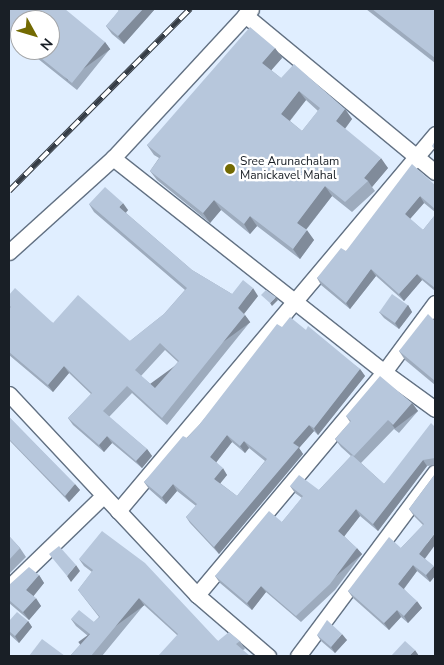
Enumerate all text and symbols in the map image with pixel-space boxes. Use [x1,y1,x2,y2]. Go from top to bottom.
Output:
north arrow [10,10,60,60]
text: N [36,34,57,54]
place label: Sree Arunachalam Manickavel Mahal [240,155,339,183]
marker: Sree Arunachalam Manickavel Mahal [224,163,236,175]

